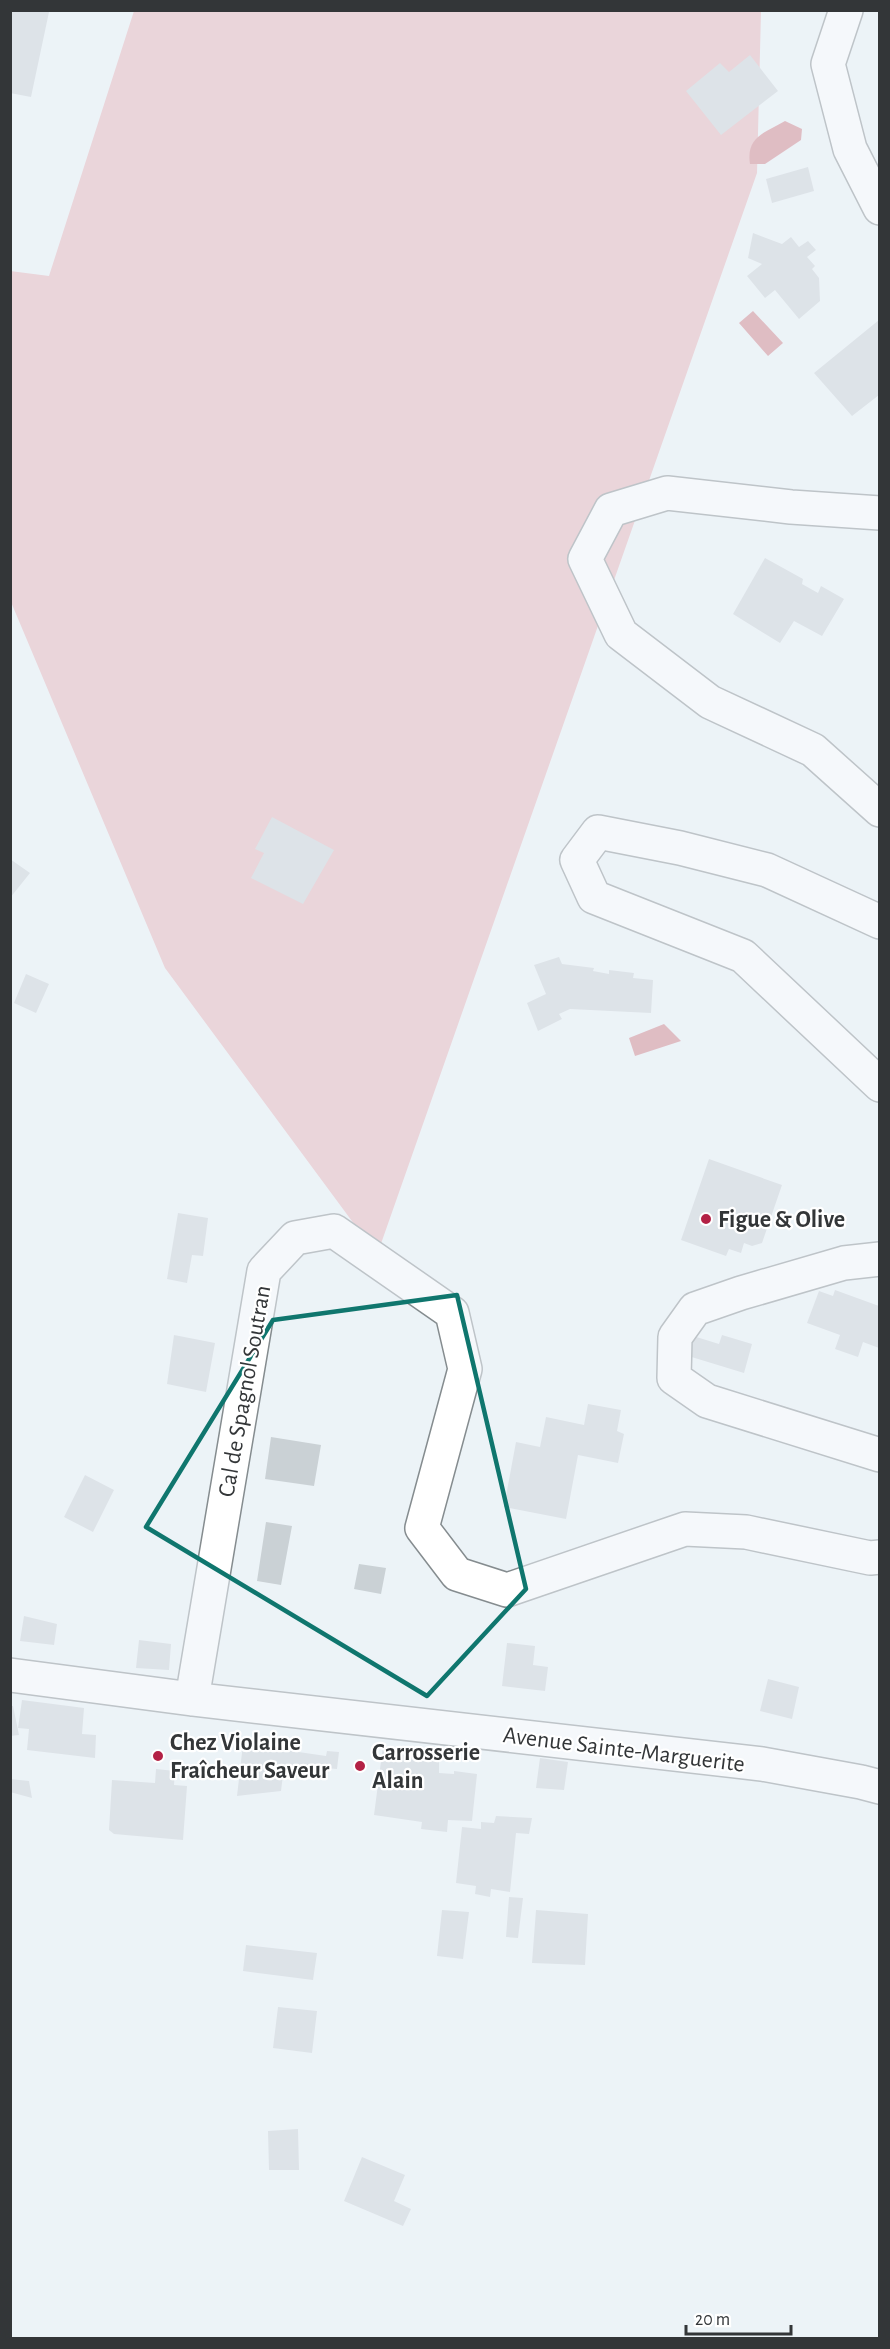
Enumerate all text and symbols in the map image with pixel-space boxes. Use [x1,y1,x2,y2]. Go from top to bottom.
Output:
place label: Figue & Olive [718,1208,845,1232]
marker: Figue & Olive [699,1212,713,1226]
street label: Cal de Spagnol Soutran [215,1283,275,1499]
street label: Avenue Sainte-Marguerite [502,1723,746,1777]
place label: Chez Violaine Fraîcheur Saveur [170,1731,330,1783]
place label: Carrosserie Alain [372,1741,480,1793]
marker: Chez Violaine Fraîcheur Saveur [151,1749,165,1763]
marker: Carrosserie Alain [353,1759,367,1773]
scale bar [686,2298,791,2336]
text: 20 m [695,2311,730,2329]

